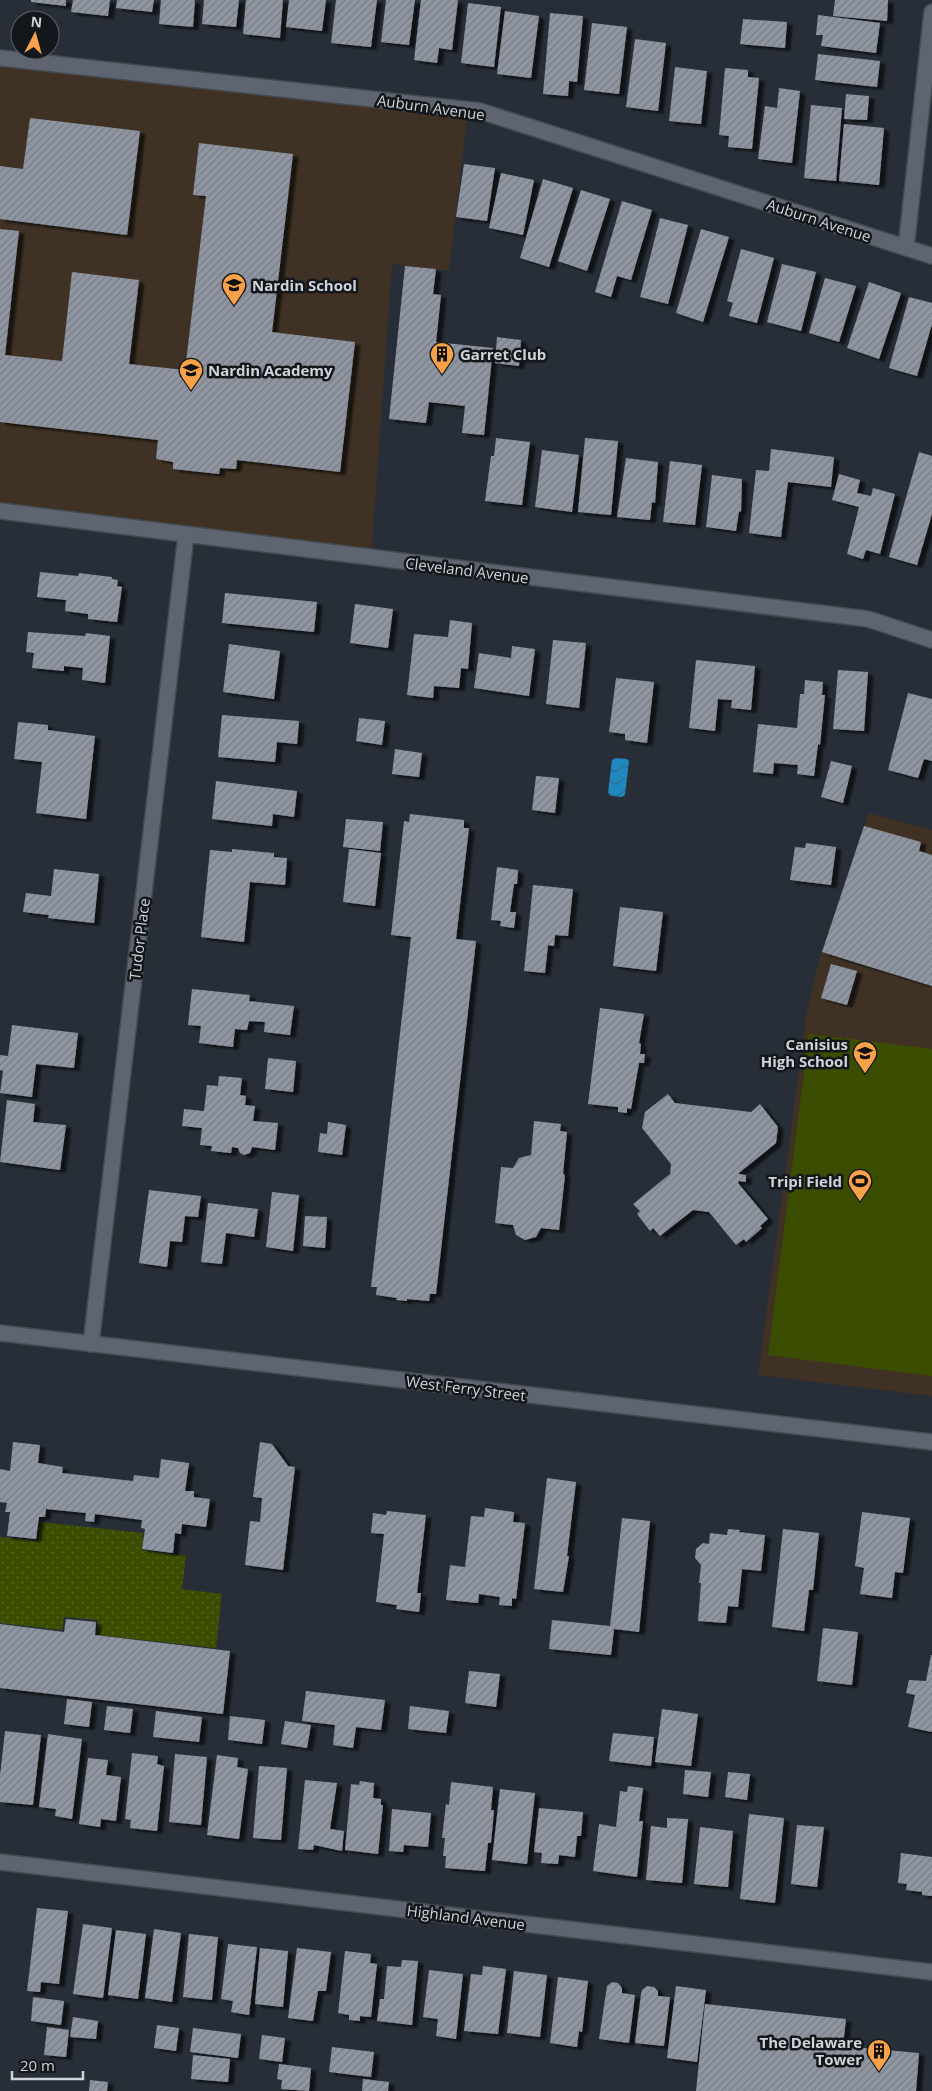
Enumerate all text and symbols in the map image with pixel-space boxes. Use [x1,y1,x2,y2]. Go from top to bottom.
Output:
north arrow [10,10,60,60]
text: N [30,12,43,32]
street label: Auburn Avenue [376,90,486,124]
street label: Auburn Avenue [764,194,874,246]
school or university icon: Nardin School [221,272,247,306]
place label: Nardin School [252,275,357,295]
building icon: Garret Club [429,341,455,375]
place label: Garret Club [460,344,546,364]
school or university icon: Nardin Academy [178,357,204,391]
place label: Nardin Academy [208,360,333,380]
street label: Cleveland Avenue [404,553,530,587]
street label: Tudor Place [124,897,154,981]
place label: Canisius High School [761,1034,848,1071]
school or university icon: Canisius High School [852,1040,878,1074]
sports icon: Tripi Field [847,1168,873,1202]
place label: Tripi Field [768,1171,842,1191]
street label: West Ferry Street [405,1371,527,1405]
street label: Highland Avenue [406,1900,526,1934]
place label: The Delaware Tower [760,2032,862,2069]
building icon: The Delaware Tower [866,2038,892,2072]
scale bar [12,2048,84,2080]
text: 20 m [20,2055,55,2075]

